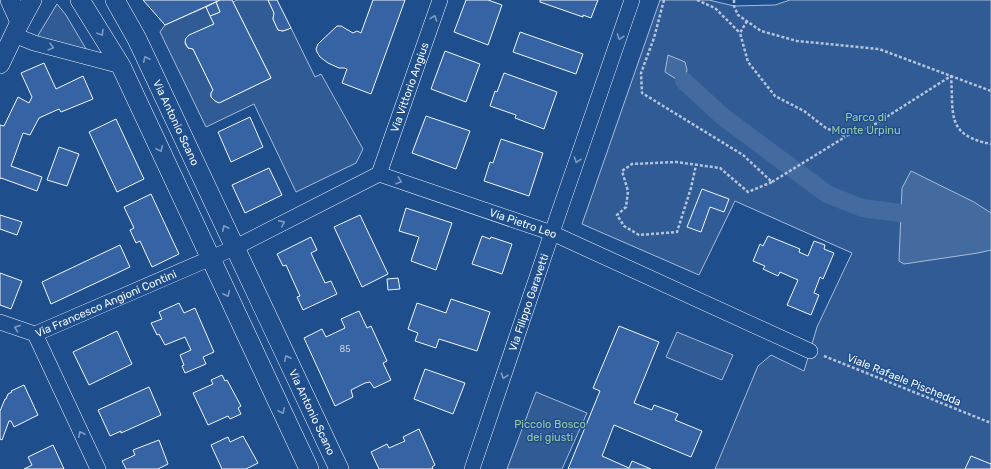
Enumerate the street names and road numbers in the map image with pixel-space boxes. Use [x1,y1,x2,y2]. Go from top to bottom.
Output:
street label: Via Vittorio Angius [388,40,431,134]
street label: Via Antonio Scano [150,77,202,167]
street label: Via Pietro Leo [488,206,559,241]
street label: Via Filippo Garavetti [506,252,551,353]
street label: Via Francesco Angioni Contini [33,267,178,340]
street label: Viale Rafaele Pischedda [845,351,963,409]
street label: Via Antonio Scano [287,367,338,457]

